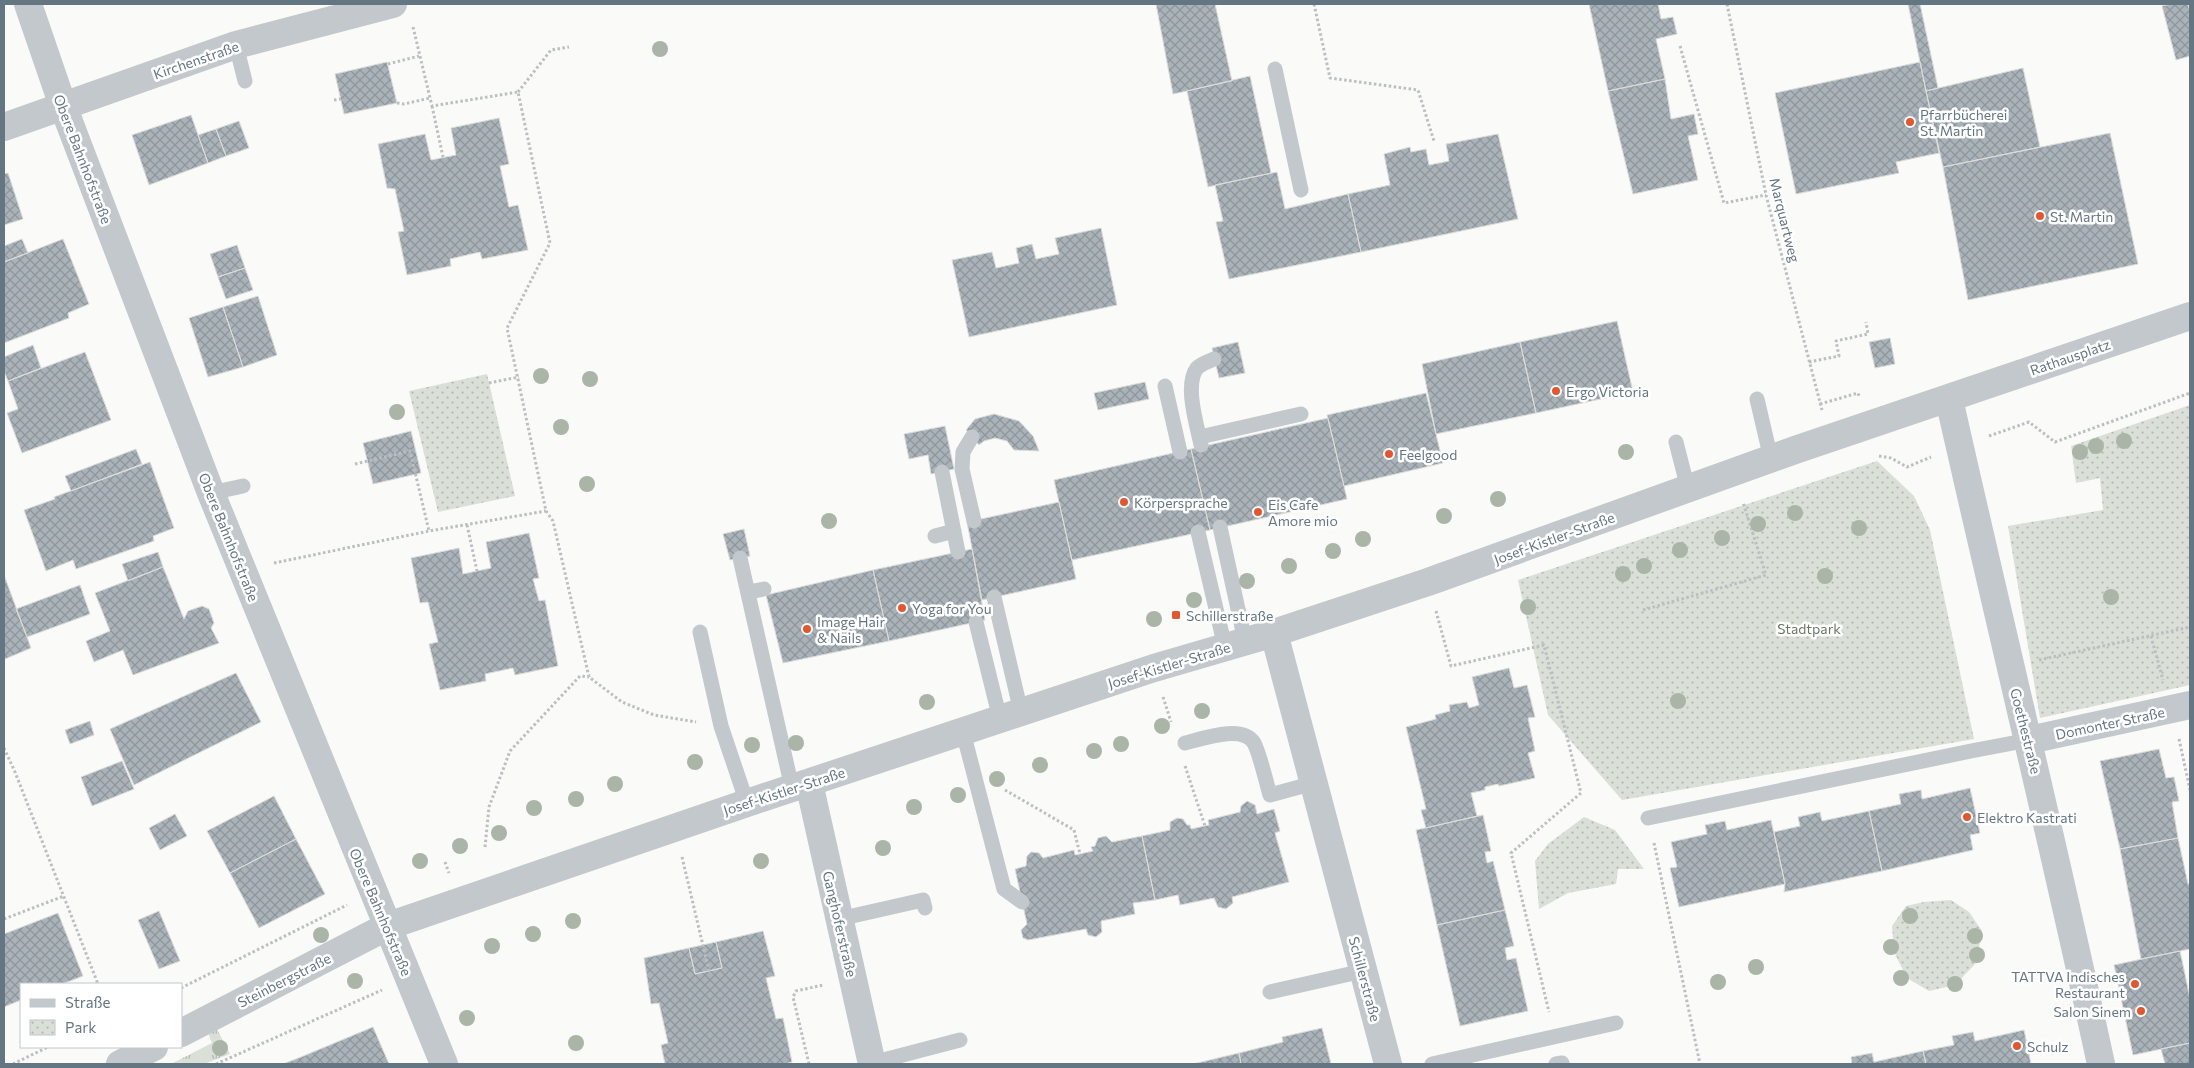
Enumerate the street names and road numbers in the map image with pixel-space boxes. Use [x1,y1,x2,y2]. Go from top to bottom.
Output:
street label: Kirchenstraße [151,37,241,83]
street label: Obere Bahnhofstraße [50,92,116,226]
street label: Marquartweg [1766,176,1804,264]
street label: Rathausplatz [2028,335,2112,379]
street label: Obere Bahnhofstraße [195,470,263,604]
street label: Josef-Kistler-Straße [1491,508,1617,568]
street label: Josef-Kistler-Straße [1106,638,1232,692]
street label: Goethestraße [2007,686,2045,776]
street label: Domonter Straße [2054,703,2166,743]
street label: Josef-Kistler-Straße [721,763,847,819]
street label: Obere Bahnhofstraße [346,846,416,978]
street label: Ganghoferstraße [820,869,860,979]
street label: Schillerstraße [1345,935,1385,1023]
street label: Steinbergstraße [235,949,333,1011]

